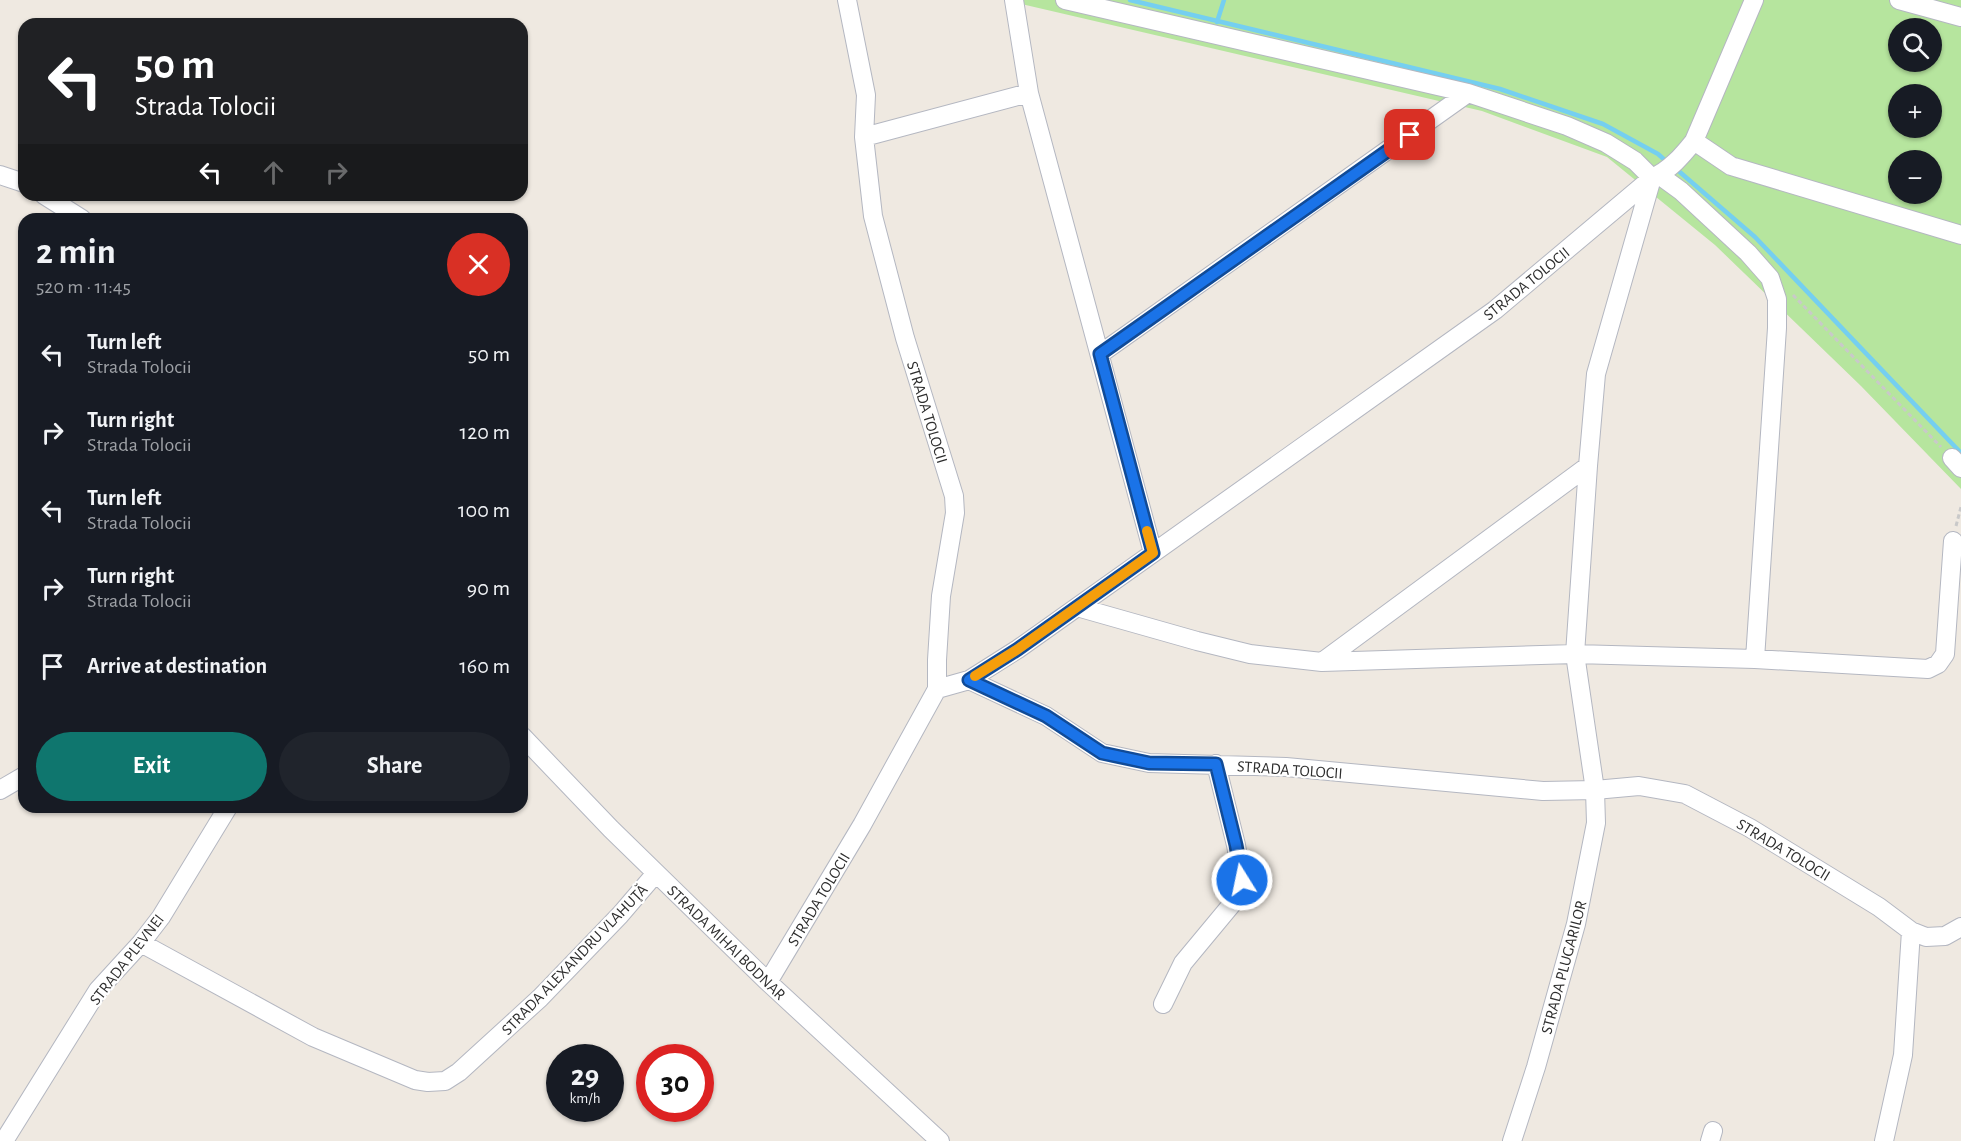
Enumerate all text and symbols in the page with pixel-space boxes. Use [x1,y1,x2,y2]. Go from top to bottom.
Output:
map controls [1888,18,1942,204]
button: search [1888,18,1942,72]
icon: left [36,42,114,120]
text: 50 m [135,44,215,86]
button: + [1888,84,1942,138]
text: Strada Tolocii [135,93,276,120]
pin [1384,109,1435,160]
icon: arrive [1393,118,1426,151]
button: − [1888,150,1942,204]
icon: left [194,156,227,189]
icon: ahead [257,156,290,189]
icon: right [320,156,353,189]
button: close [447,233,510,296]
text: 2 min [36,234,116,270]
street label: STRADA TOLOCII [1480,244,1573,323]
text: 520 m · 11:45 [36,277,131,297]
text: Turn left [87,331,161,353]
icon: left [36,338,69,371]
text: 50 m [468,343,510,365]
text: Strada Tolocii [87,357,192,377]
street label: STRADA TOLOCII [904,359,950,465]
text: Turn right [87,409,174,431]
icon: right [36,416,69,449]
text: 120 m [460,421,510,443]
text: Strada Tolocii [87,435,192,455]
text: Turn left [87,487,161,509]
icon: left [36,494,69,527]
text: 100 m [458,499,510,521]
text: Strada Tolocii [87,513,192,533]
text: Turn right [87,565,174,587]
icon: right [36,572,69,605]
text: 90 m [467,577,510,599]
text: Strada Tolocii [87,591,192,611]
icon: arrive [36,650,69,683]
text: Arrive at destination [87,655,267,677]
text: 160 m [459,655,510,677]
button: Exit [36,732,267,801]
button: Share [279,732,510,801]
street label: STRADA TOLOCII [1237,758,1343,782]
street label: STRADA TOLOCII [1734,816,1833,884]
position arrow [1210,848,1274,912]
street label: STRADA TOLOCII [785,850,853,949]
street label: STRADA ALEXANDRU VLAHUŢĂ [497,880,651,1038]
street label: STRADA MIHAI BODNAR [664,882,789,1003]
street label: STRADA PLUGARILOR [1538,899,1590,1036]
street label: STRADA PLEVNEI [87,911,167,1008]
speed limit sign: 30 [636,1044,714,1122]
text: 29 [571,1061,599,1091]
text: km/h [570,1091,600,1106]

